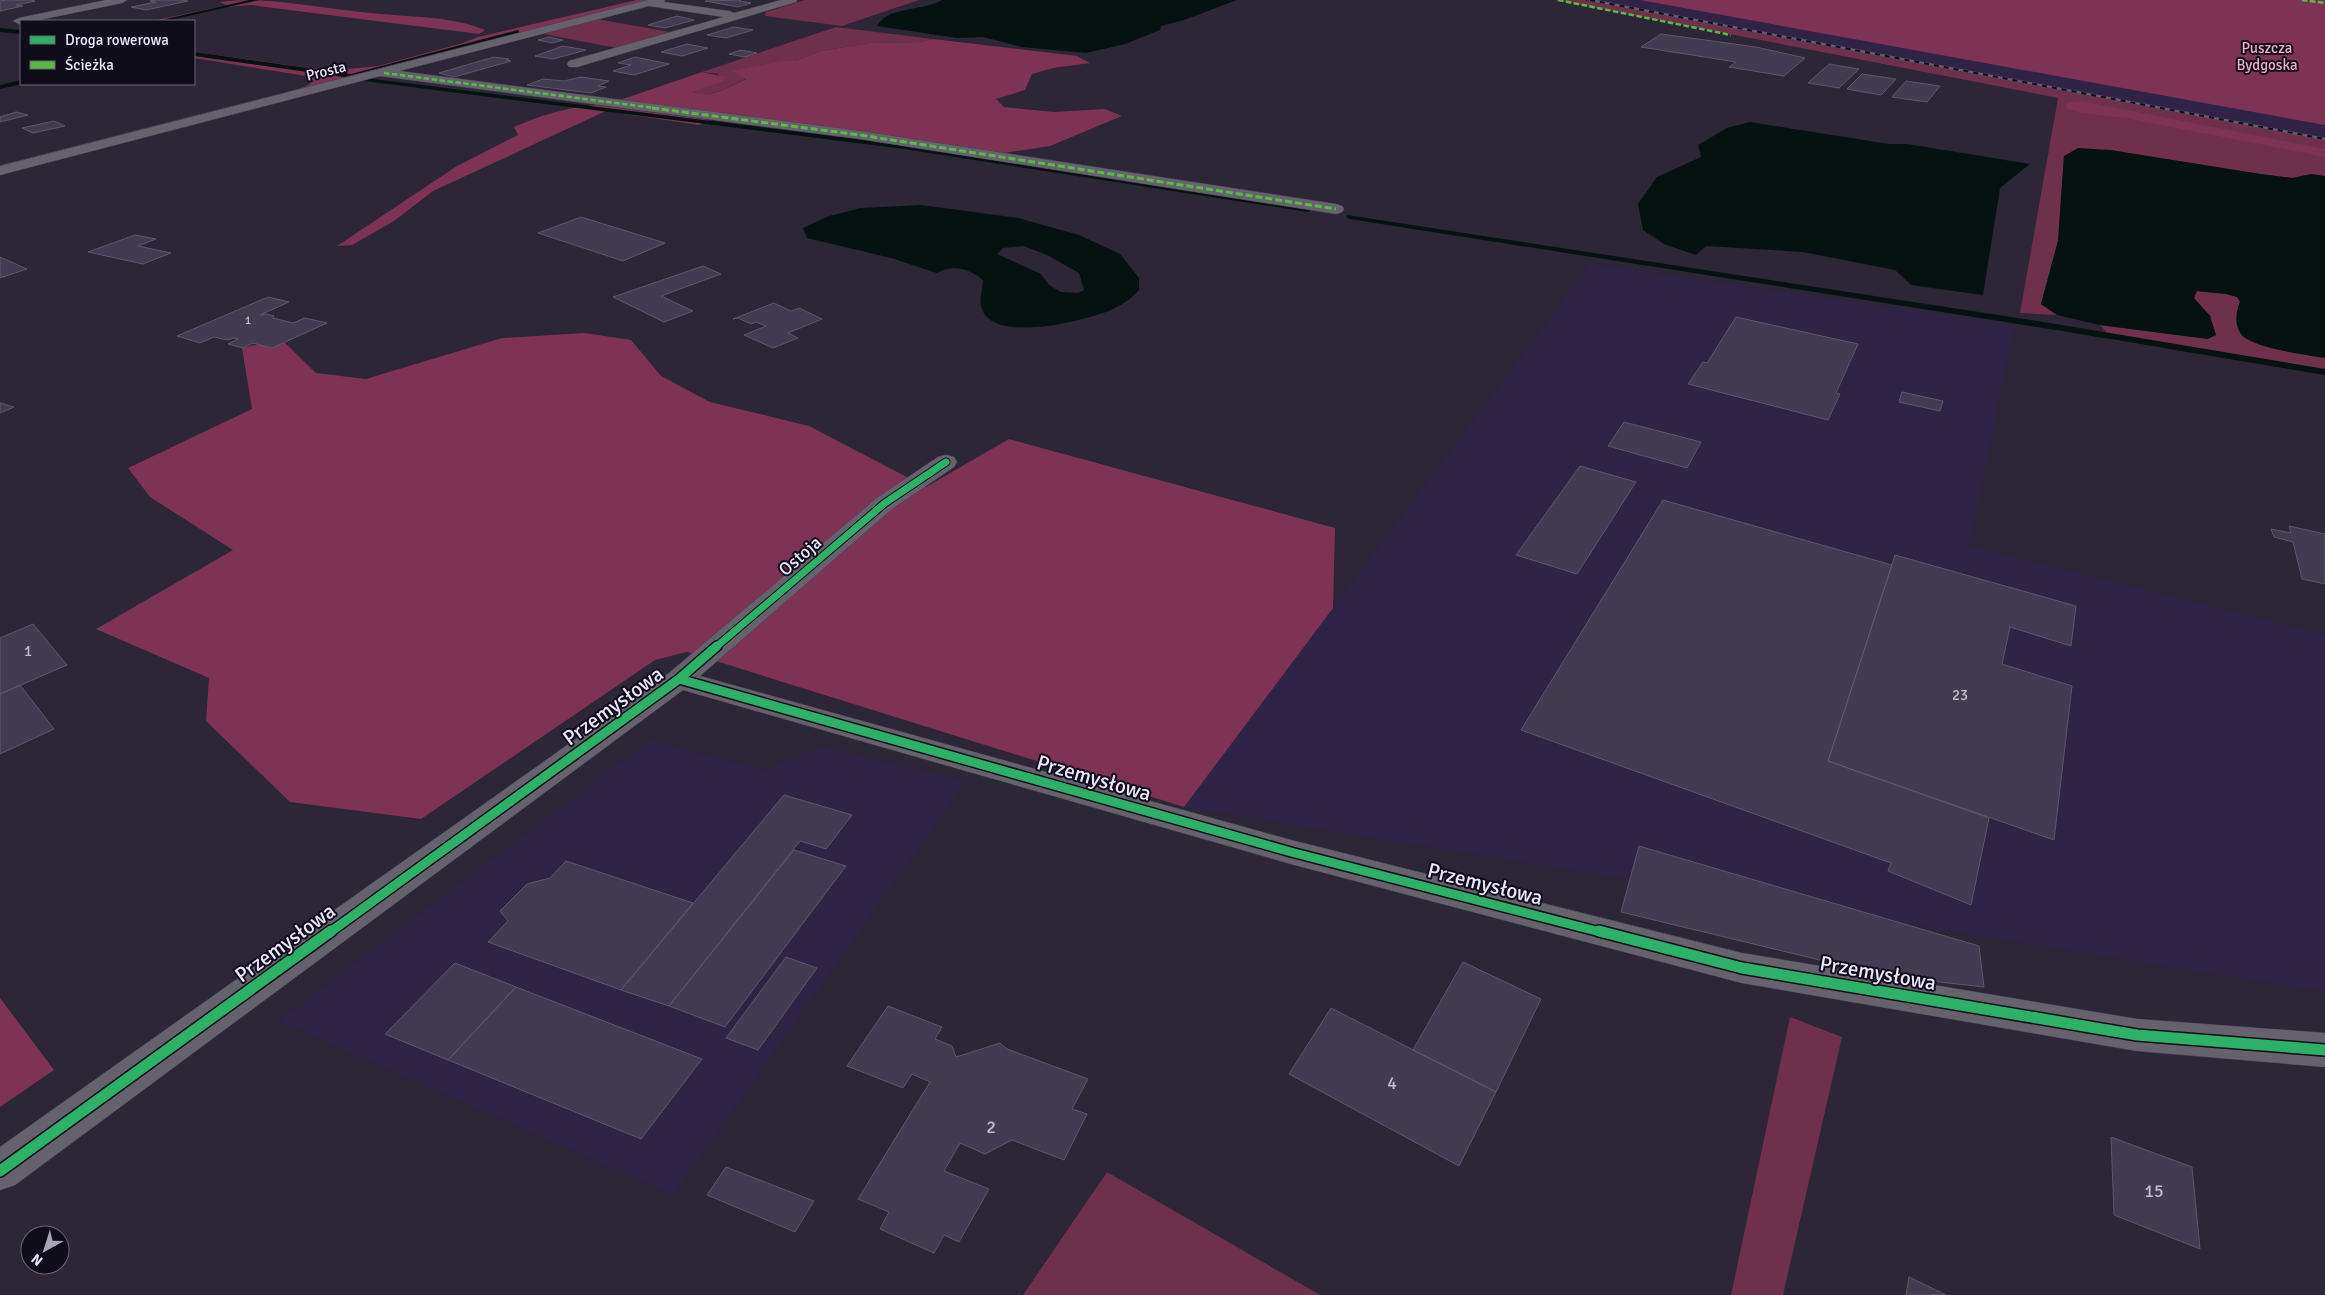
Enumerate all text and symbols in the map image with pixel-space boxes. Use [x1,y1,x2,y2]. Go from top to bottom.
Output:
legend [20,20,195,85]
text: Droga rowerowa [65,31,169,49]
park label: Puszcza Bydgoska [2236,39,2298,74]
text: Ścieżka [65,55,114,74]
street label: Prosta [304,57,348,85]
house number: 1 [245,313,251,328]
street label: Ostoja [774,532,826,580]
house number: 1 [24,642,32,660]
street label: Przemysłowa [558,661,668,751]
house number: 23 [1952,686,1968,704]
street label: Przemysłowa [1034,749,1154,807]
street label: Przemysłowa [1425,857,1545,911]
street label: Przemysłowa [230,898,340,988]
street label: Przemysłowa [1818,950,1938,996]
house number: 4 [1387,1072,1397,1094]
house number: 2 [986,1116,996,1138]
house number: 15 [2144,1180,2164,1202]
north arrow [20,1225,70,1275]
text: N [28,1250,46,1269]

